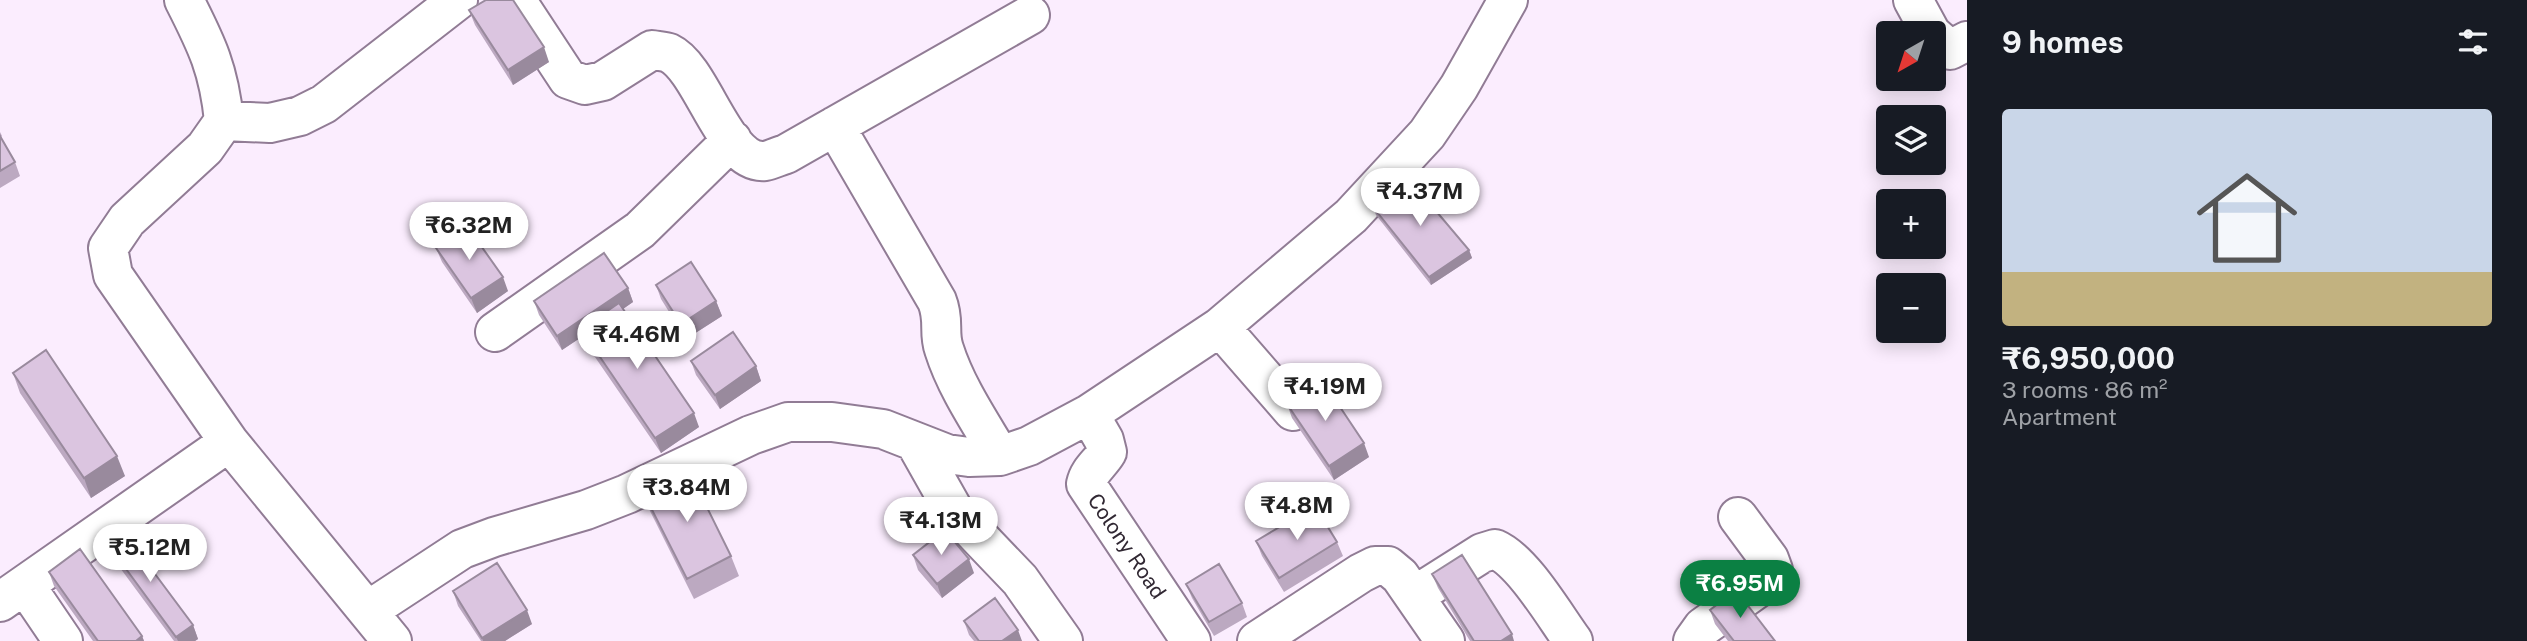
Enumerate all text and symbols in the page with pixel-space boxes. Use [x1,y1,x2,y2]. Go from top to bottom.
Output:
north arrow [1876,21,1946,91]
map controls [1876,21,1946,343]
icon: filters [2454,23,2492,61]
text: 9 homes [2002,24,2124,60]
button: layers [1876,105,1946,175]
icon: home [2184,155,2310,281]
pin: ₹4.37M [1363,168,1477,228]
text: ₹4.37M [1377,177,1463,204]
button: + [1876,189,1946,259]
pin: ₹6.32M [412,202,526,262]
text: ₹6.32M [425,211,513,238]
button: − [1876,273,1946,343]
pin: ₹4.46M [580,312,694,371]
text: ₹4.46M [593,320,681,347]
text: ₹6,950,000 [2002,340,2175,376]
pin: ₹4.19M [1268,364,1382,423]
text: ₹4.19M [1284,372,1366,399]
text: 3 rooms · 86 m² [2002,376,2168,403]
text: Apartment [2002,403,2117,430]
pin: ₹3.84M [630,464,744,524]
text: ₹3.84M [643,473,731,500]
pin: ₹4.8M [1248,482,1346,542]
street label: Colony Road [1083,489,1171,603]
text: ₹4.8M [1261,491,1333,518]
pin: ₹4.13M [884,498,998,557]
text: ₹4.13M [900,506,982,533]
pin: ₹5.12M [93,524,207,584]
text: ₹5.12M [109,533,191,560]
pin: ₹6.95M [1683,560,1797,620]
text: ₹6.95M [1696,569,1784,596]

